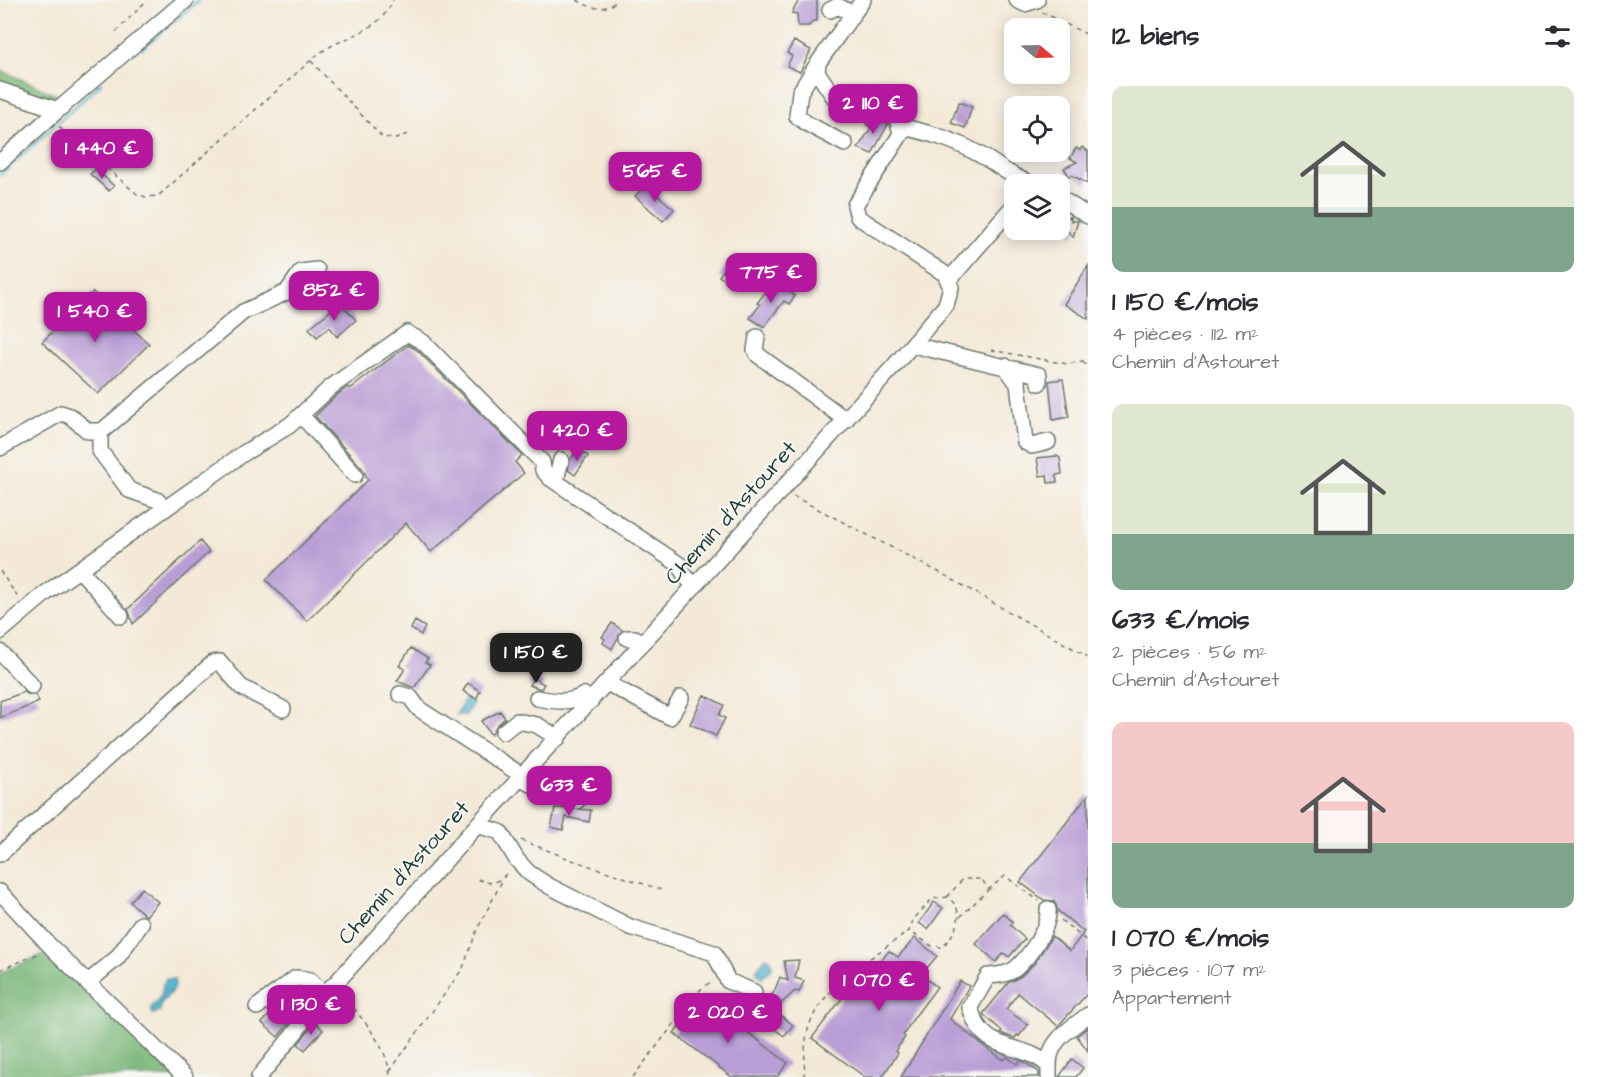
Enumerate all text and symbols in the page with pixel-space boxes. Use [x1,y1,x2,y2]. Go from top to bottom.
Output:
north arrow [1004,18,1070,84]
map controls [1004,18,1070,240]
text: 12 biens [1112,18,1199,54]
icon: filters [1541,20,1574,53]
pin: 2 110 € [818,84,928,135]
text: 2 110 € [842,89,904,117]
button: locate [1004,96,1070,162]
icon: home [1289,125,1397,233]
pin: 1 440 € [47,129,157,180]
text: 1 440 € [65,134,139,162]
pin: 565 € [613,152,697,203]
text: 565 € [623,157,687,185]
button: layers [1004,174,1070,240]
pin: 775 € [729,253,813,304]
text: 775 € [740,258,802,286]
pin: 852 € [292,271,376,322]
text: 852 € [303,276,365,304]
text: 1 150 €/mois [1112,284,1259,320]
pin: 1 540 € [40,292,150,343]
text: 1 540 € [58,297,132,325]
text: 4 pièces · 112 m² [1112,320,1259,348]
text: Chemin d'Astouret [1112,348,1279,376]
pin: 1 420 € [522,411,632,462]
text: 1 420 € [541,416,613,444]
street label: Chemin d'Astouret [658,434,804,592]
icon: home [1289,443,1397,551]
text: 633 €/mois [1112,602,1250,638]
pin: 1 150 € [481,633,591,684]
text: 1 150 € [504,638,568,666]
text: 2 pièces · 56 m² [1112,638,1267,666]
text: Chemin d'Astouret [1112,666,1279,694]
icon: home [1289,761,1397,869]
pin: 633 € [527,766,611,817]
text: 633 € [541,771,597,799]
street label: Chemin d'Astouret [331,794,477,952]
text: 1 070 €/mois [1112,920,1269,956]
text: 3 pièces · 107 m² [1112,956,1266,984]
pin: 1 070 € [824,961,934,1012]
text: 1 070 € [843,966,915,994]
text: Appartement [1112,984,1232,1012]
pin: 1 130 € [256,985,366,1036]
text: 1 130 € [281,990,341,1018]
pin: 2 020 € [673,993,783,1044]
text: 2 020 € [688,998,768,1026]

